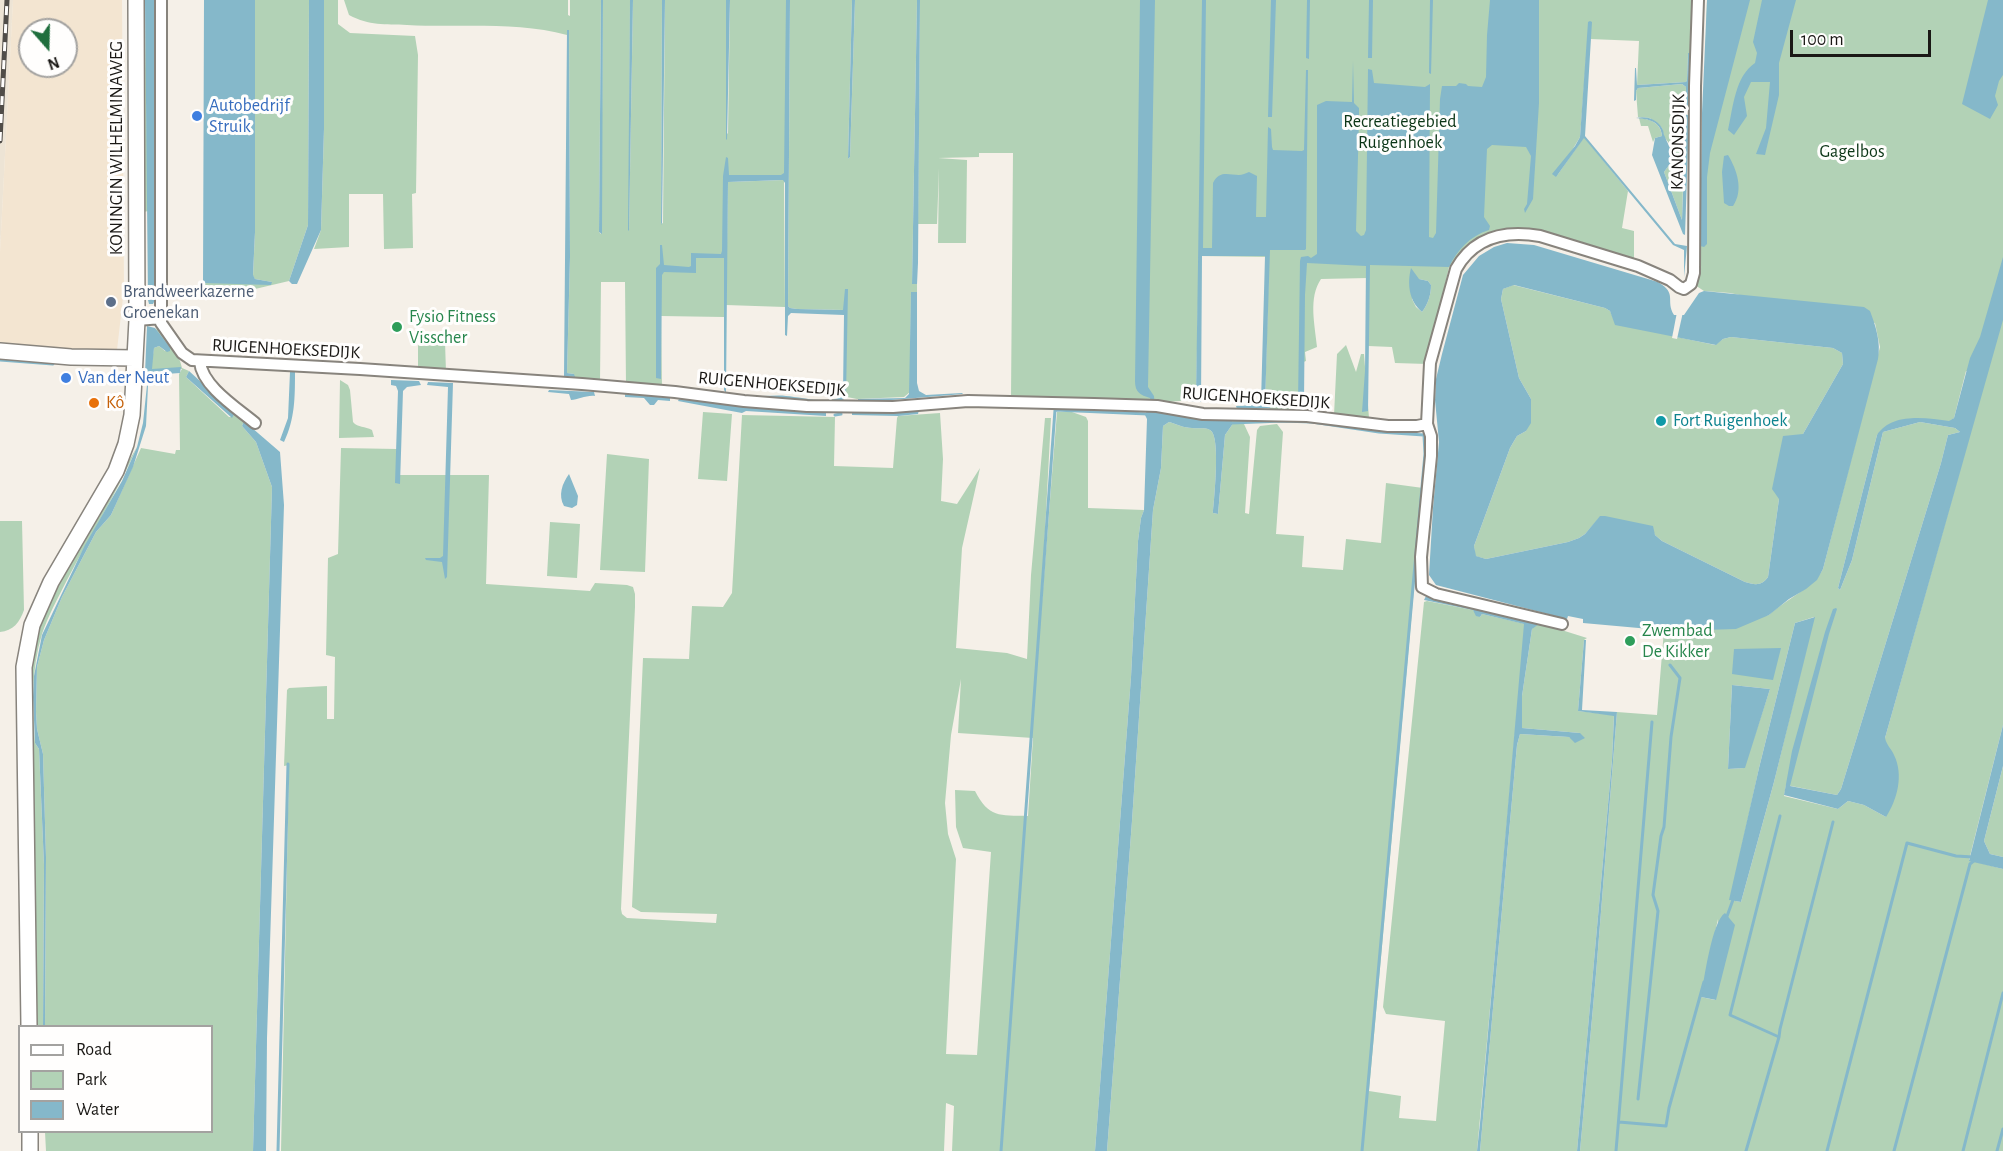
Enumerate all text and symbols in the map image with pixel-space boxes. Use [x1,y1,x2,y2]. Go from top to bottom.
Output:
north arrow [18,18,78,78]
scale bar [1793,18,1934,56]
text: 100 m [1801,31,1844,49]
street label: KONINGIN WILHELMINAWEG [106,41,128,255]
text: N [46,54,61,72]
street label: KANONSDIJK [1666,94,1690,190]
place label: Autobedrijf Struik [209,95,290,138]
marker: Autobedrijf Struik [190,109,204,123]
park label: Recreatiegebied Ruigenhoek [1343,111,1457,154]
park label: Gagelbos [1819,141,1885,163]
place label: Brandweerkazerne Groenekan [123,281,254,324]
marker: Brandweerkazerne Groenekan [104,295,118,309]
place label: Fysio Fitness Visscher [409,306,496,348]
marker: Fysio Fitness Visscher [390,320,404,334]
street label: RUIGENHOEKSEDIJK [211,334,361,364]
place label: Van der Neut [78,367,169,389]
street label: RUIGENHOEKSEDIJK [697,367,847,401]
marker: Van der Neut [59,371,73,385]
street label: RUIGENHOEKSEDIJK [1181,382,1331,414]
place label: Kô [106,392,124,414]
marker: Kô [87,396,101,410]
place label: Fort Ruigenhoek [1673,410,1788,432]
marker: Fort Ruigenhoek [1654,414,1668,428]
place label: Zwembad De Kikker [1642,620,1713,662]
marker: Zwembad De Kikker [1623,634,1637,648]
legend [18,1025,213,1133]
text: Road [76,1041,112,1059]
text: Park [76,1071,107,1089]
text: Water [76,1101,119,1119]

